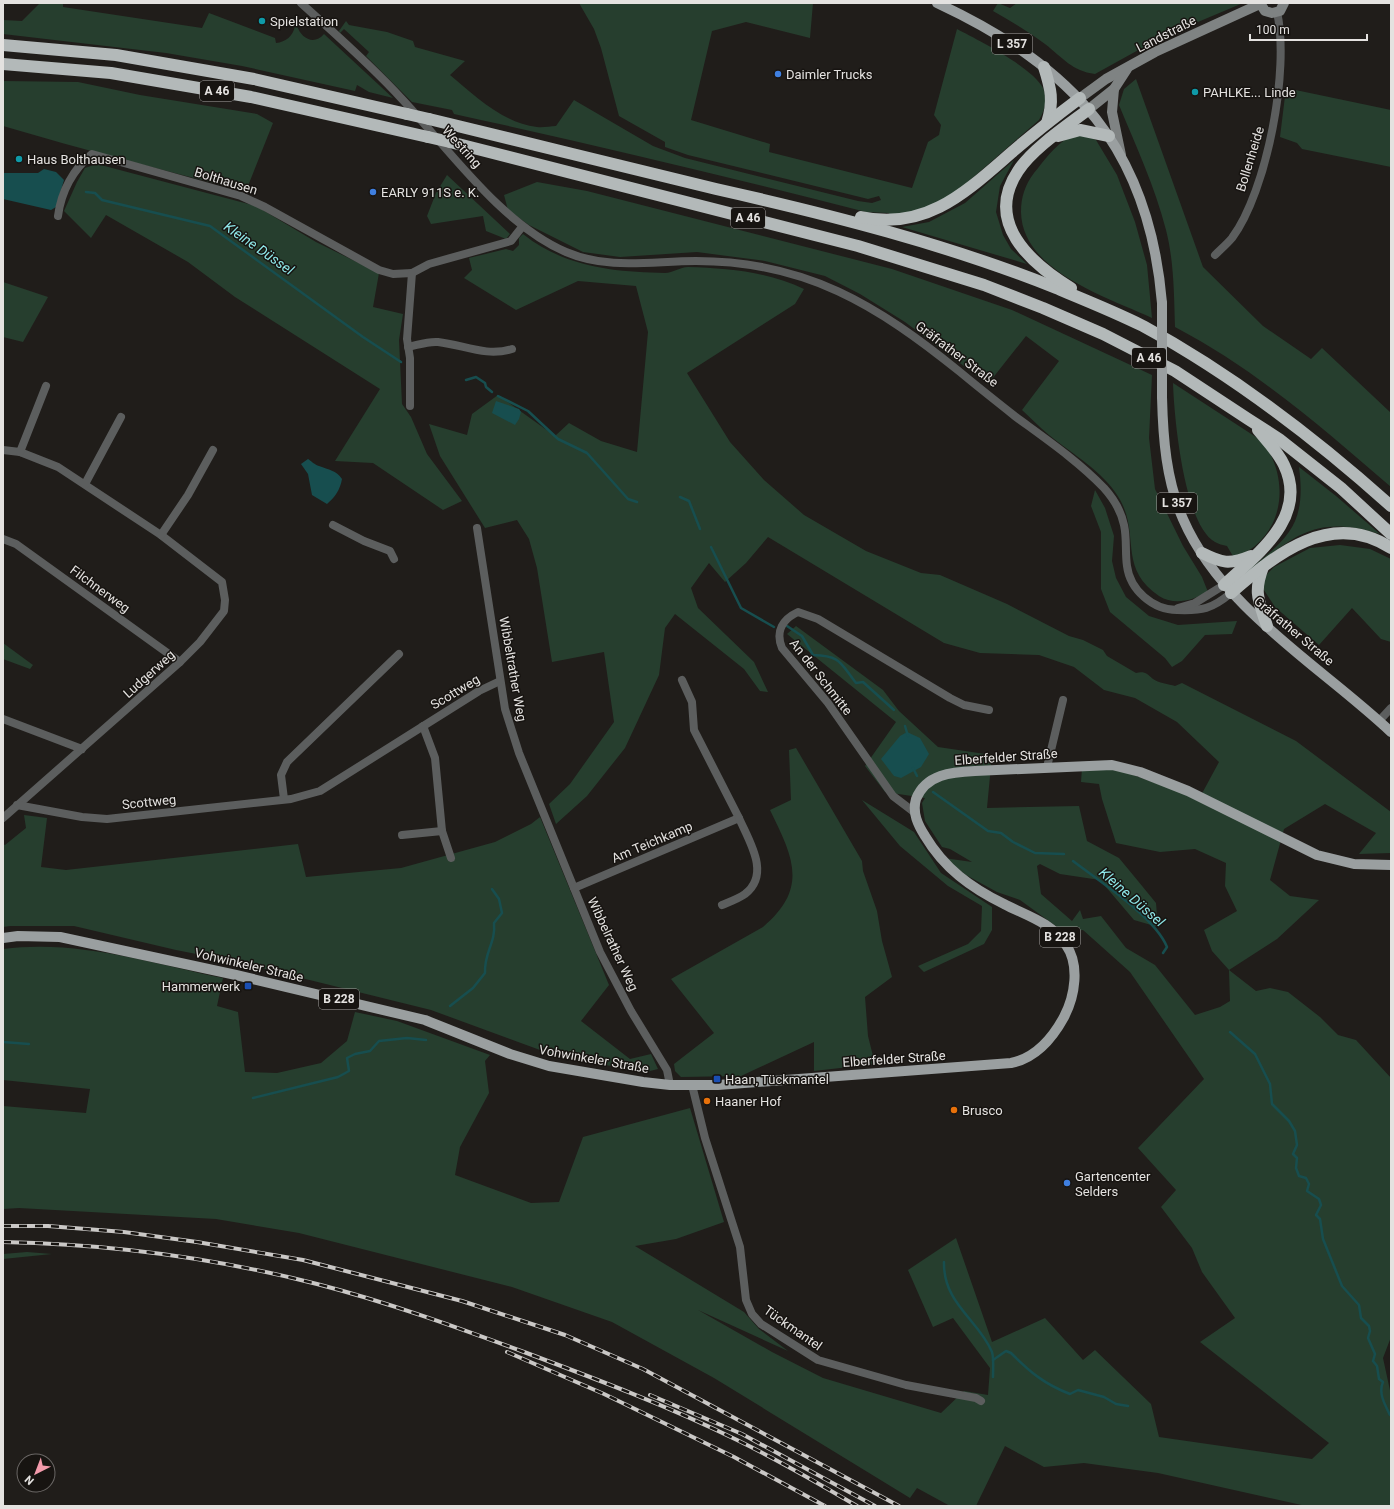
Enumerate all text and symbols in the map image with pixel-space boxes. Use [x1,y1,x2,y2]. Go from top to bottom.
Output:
street label: Landstraße [1133,12,1199,56]
place label: Spielstation [270,14,338,29]
marker: Spielstation [257,16,267,26]
scale bar [1250,16,1367,42]
text: 100 m [1256,23,1290,37]
road number: L 357 [992,34,1032,54]
place label: Daimler Trucks [786,67,873,82]
marker: Daimler Trucks [773,69,783,79]
road number: A 46 [200,81,234,101]
place label: PAHLKE... Linde [1203,85,1296,100]
marker: PAHLKE... Linde [1190,87,1200,97]
street label: Westring [439,123,485,171]
street label: Bollenheide [1233,125,1267,193]
place label: Haus Bolthausen [27,152,126,167]
marker: Haus Bolthausen [14,154,24,164]
street label: Bolthausen [193,164,259,198]
place label: EARLY 911S e. K. [381,185,479,200]
marker: EARLY 911S e. K. [368,187,378,197]
road number: A 46 [731,208,765,228]
water label: Kleine Düssel [221,218,297,278]
street label: Gräfrather Straße [913,318,1001,390]
road number: A 46 [1132,348,1166,368]
road number: L 357 [1157,493,1197,513]
street label: Filchnerweg [67,562,133,616]
street label: Gräfrather Straße [1251,593,1337,669]
street label: Wibbeltrather Weg [496,615,530,723]
street label: An der Schmitte [787,636,855,718]
street label: Ludgerweg [120,647,178,701]
street label: Scottweg [428,672,482,712]
street label: Elberfelder Straße [954,746,1058,768]
street label: Scottweg [121,792,177,812]
street label: Am Teichkamp [609,818,695,866]
water label: Kleine Düssel [1096,864,1168,930]
street label: Wibbelrather Weg [585,895,641,993]
road number: B 228 [1040,927,1080,947]
street label: Vohwinkeler Straße [193,945,305,985]
place label: Hammerwerk [162,979,240,994]
marker: Hammerwerk [243,981,253,991]
road number: B 228 [319,989,359,1009]
street label: Vohwinkeler Straße [538,1042,650,1076]
street label: Elberfelder Straße [842,1048,946,1070]
place label: Haan, Tückmantel [725,1072,829,1087]
marker: Haan, Tückmantel [712,1074,722,1084]
place label: Haaner Hof [715,1094,782,1109]
marker: Haaner Hof [702,1096,712,1106]
place label: Brusco [962,1103,1003,1118]
marker: Brusco [949,1105,959,1115]
place label: Gartencenter Selders [1075,1169,1151,1199]
marker: Gartencenter Selders [1062,1178,1072,1188]
street label: Tückmantel [761,1302,825,1354]
north arrow [16,1453,56,1493]
text: N [22,1472,37,1487]

